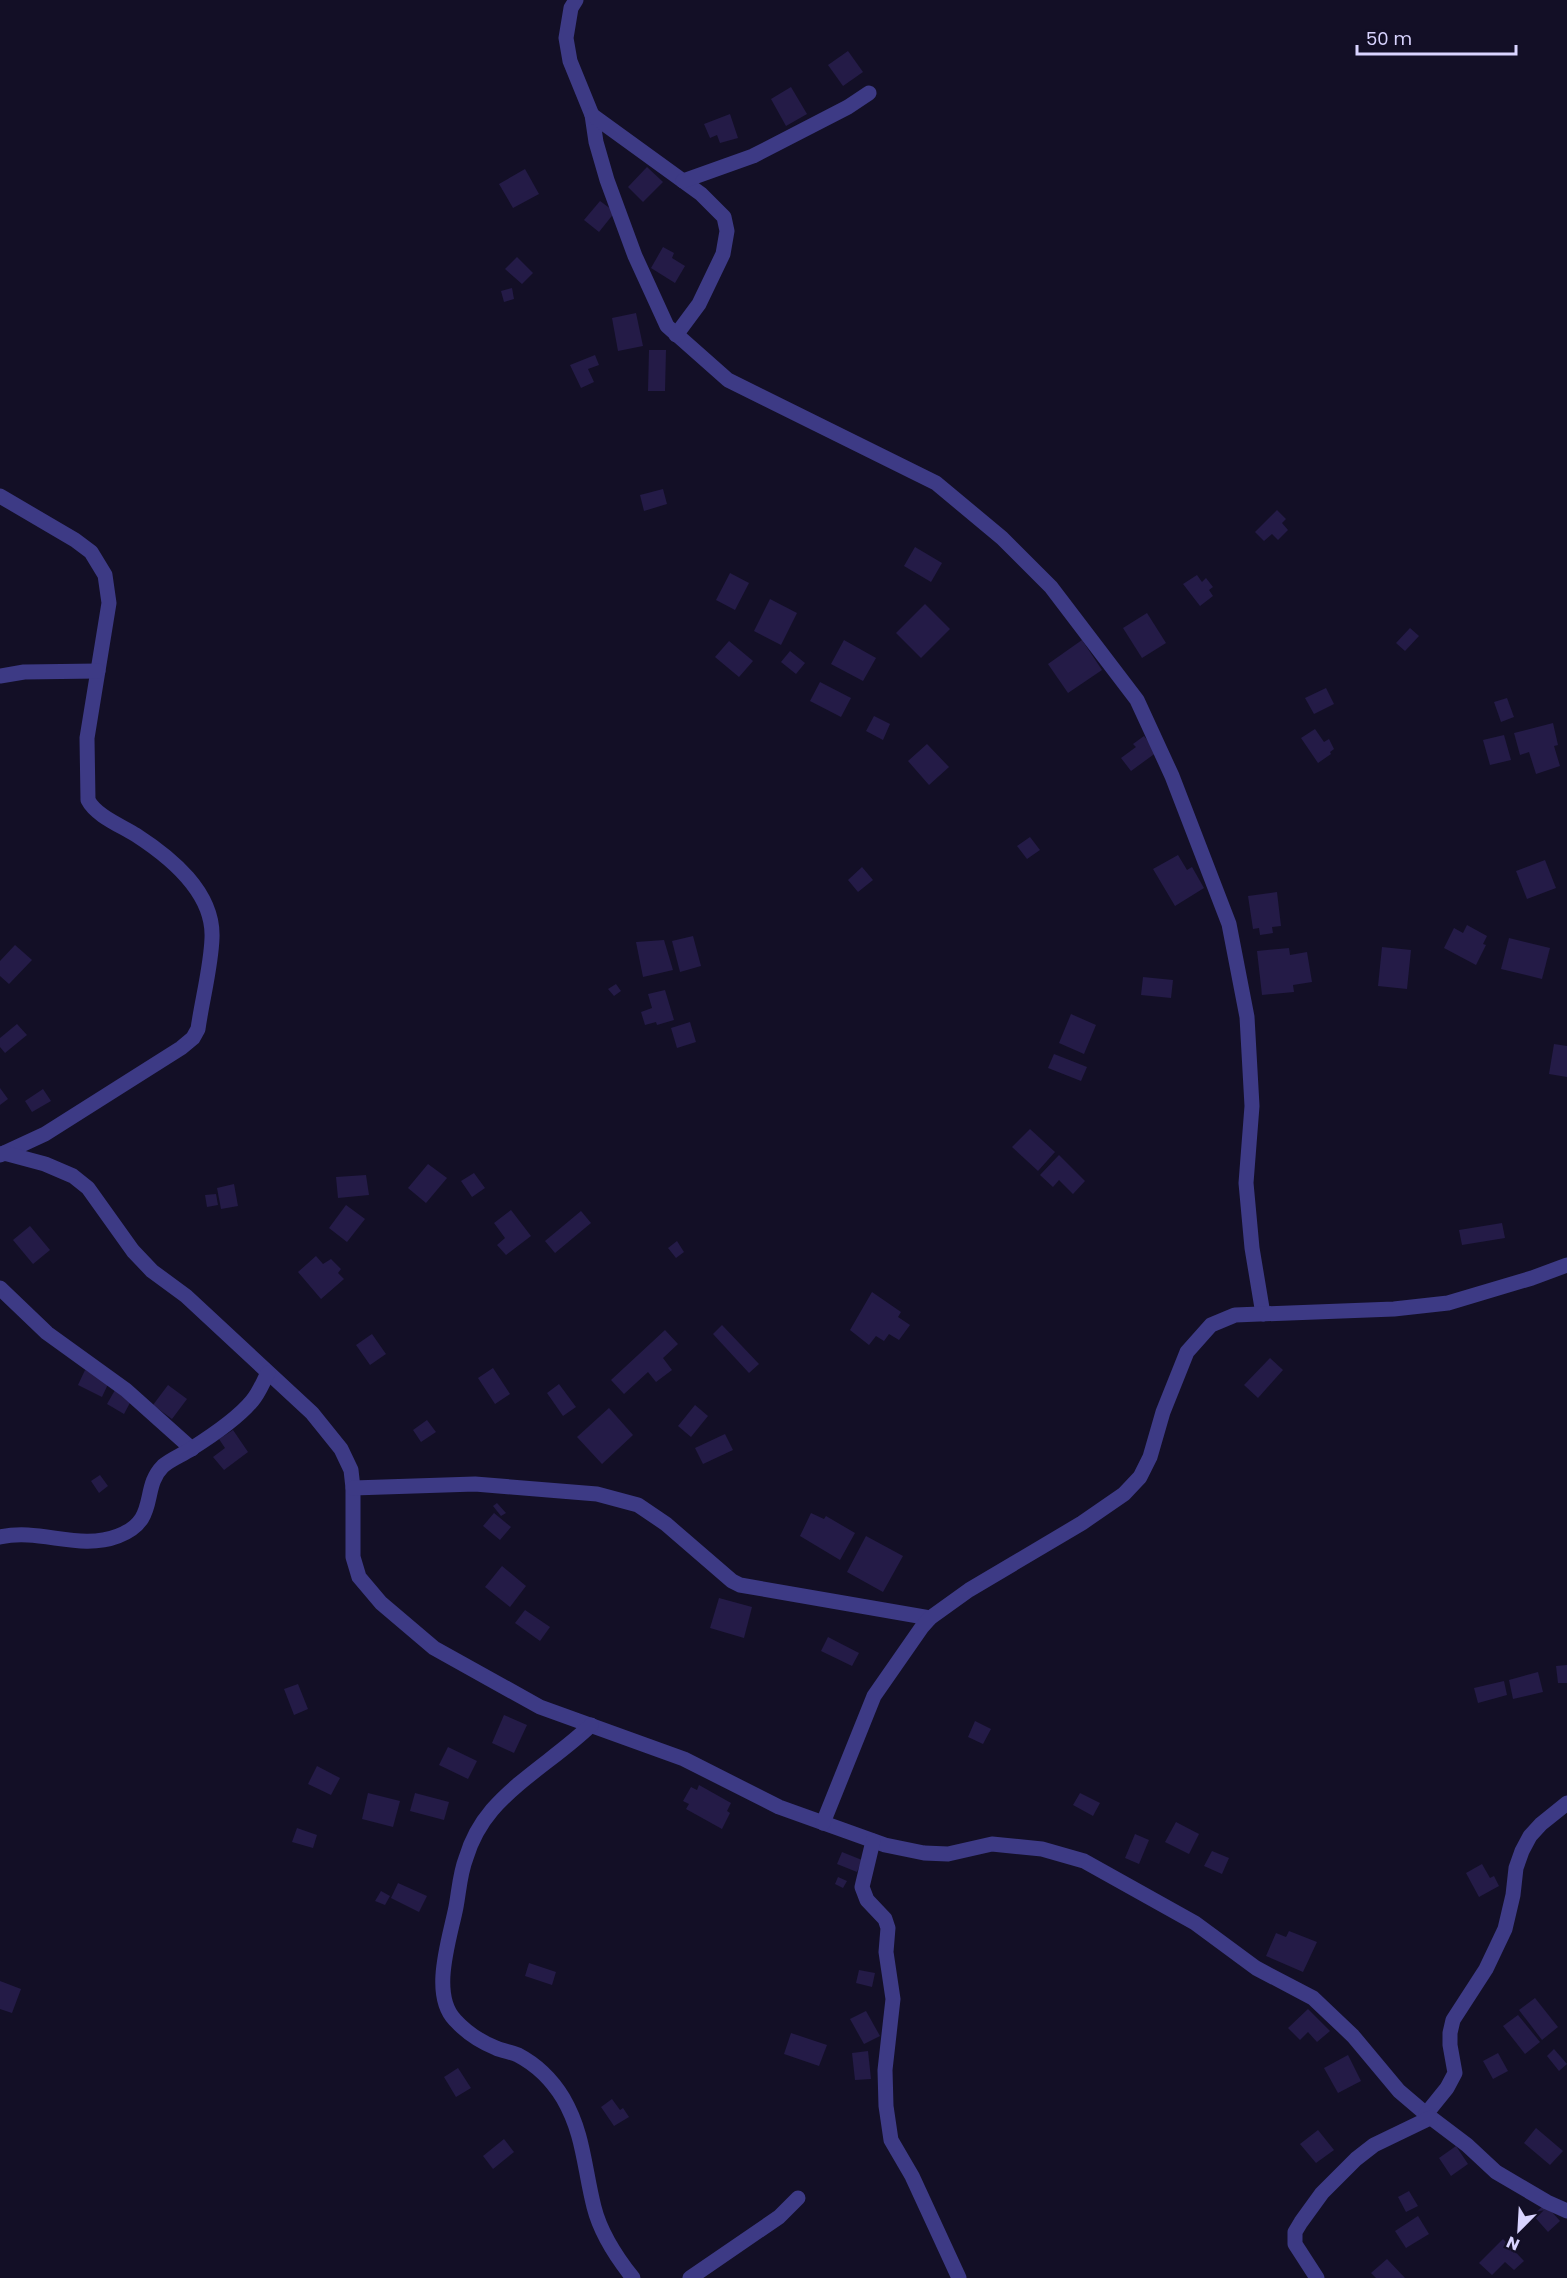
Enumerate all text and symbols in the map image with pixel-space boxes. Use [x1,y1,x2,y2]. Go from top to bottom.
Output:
scale bar [1357,18,1516,56]
text: 50 m [1366,26,1412,51]
north arrow [1489,2200,1549,2260]
text: N [1503,2230,1523,2256]

